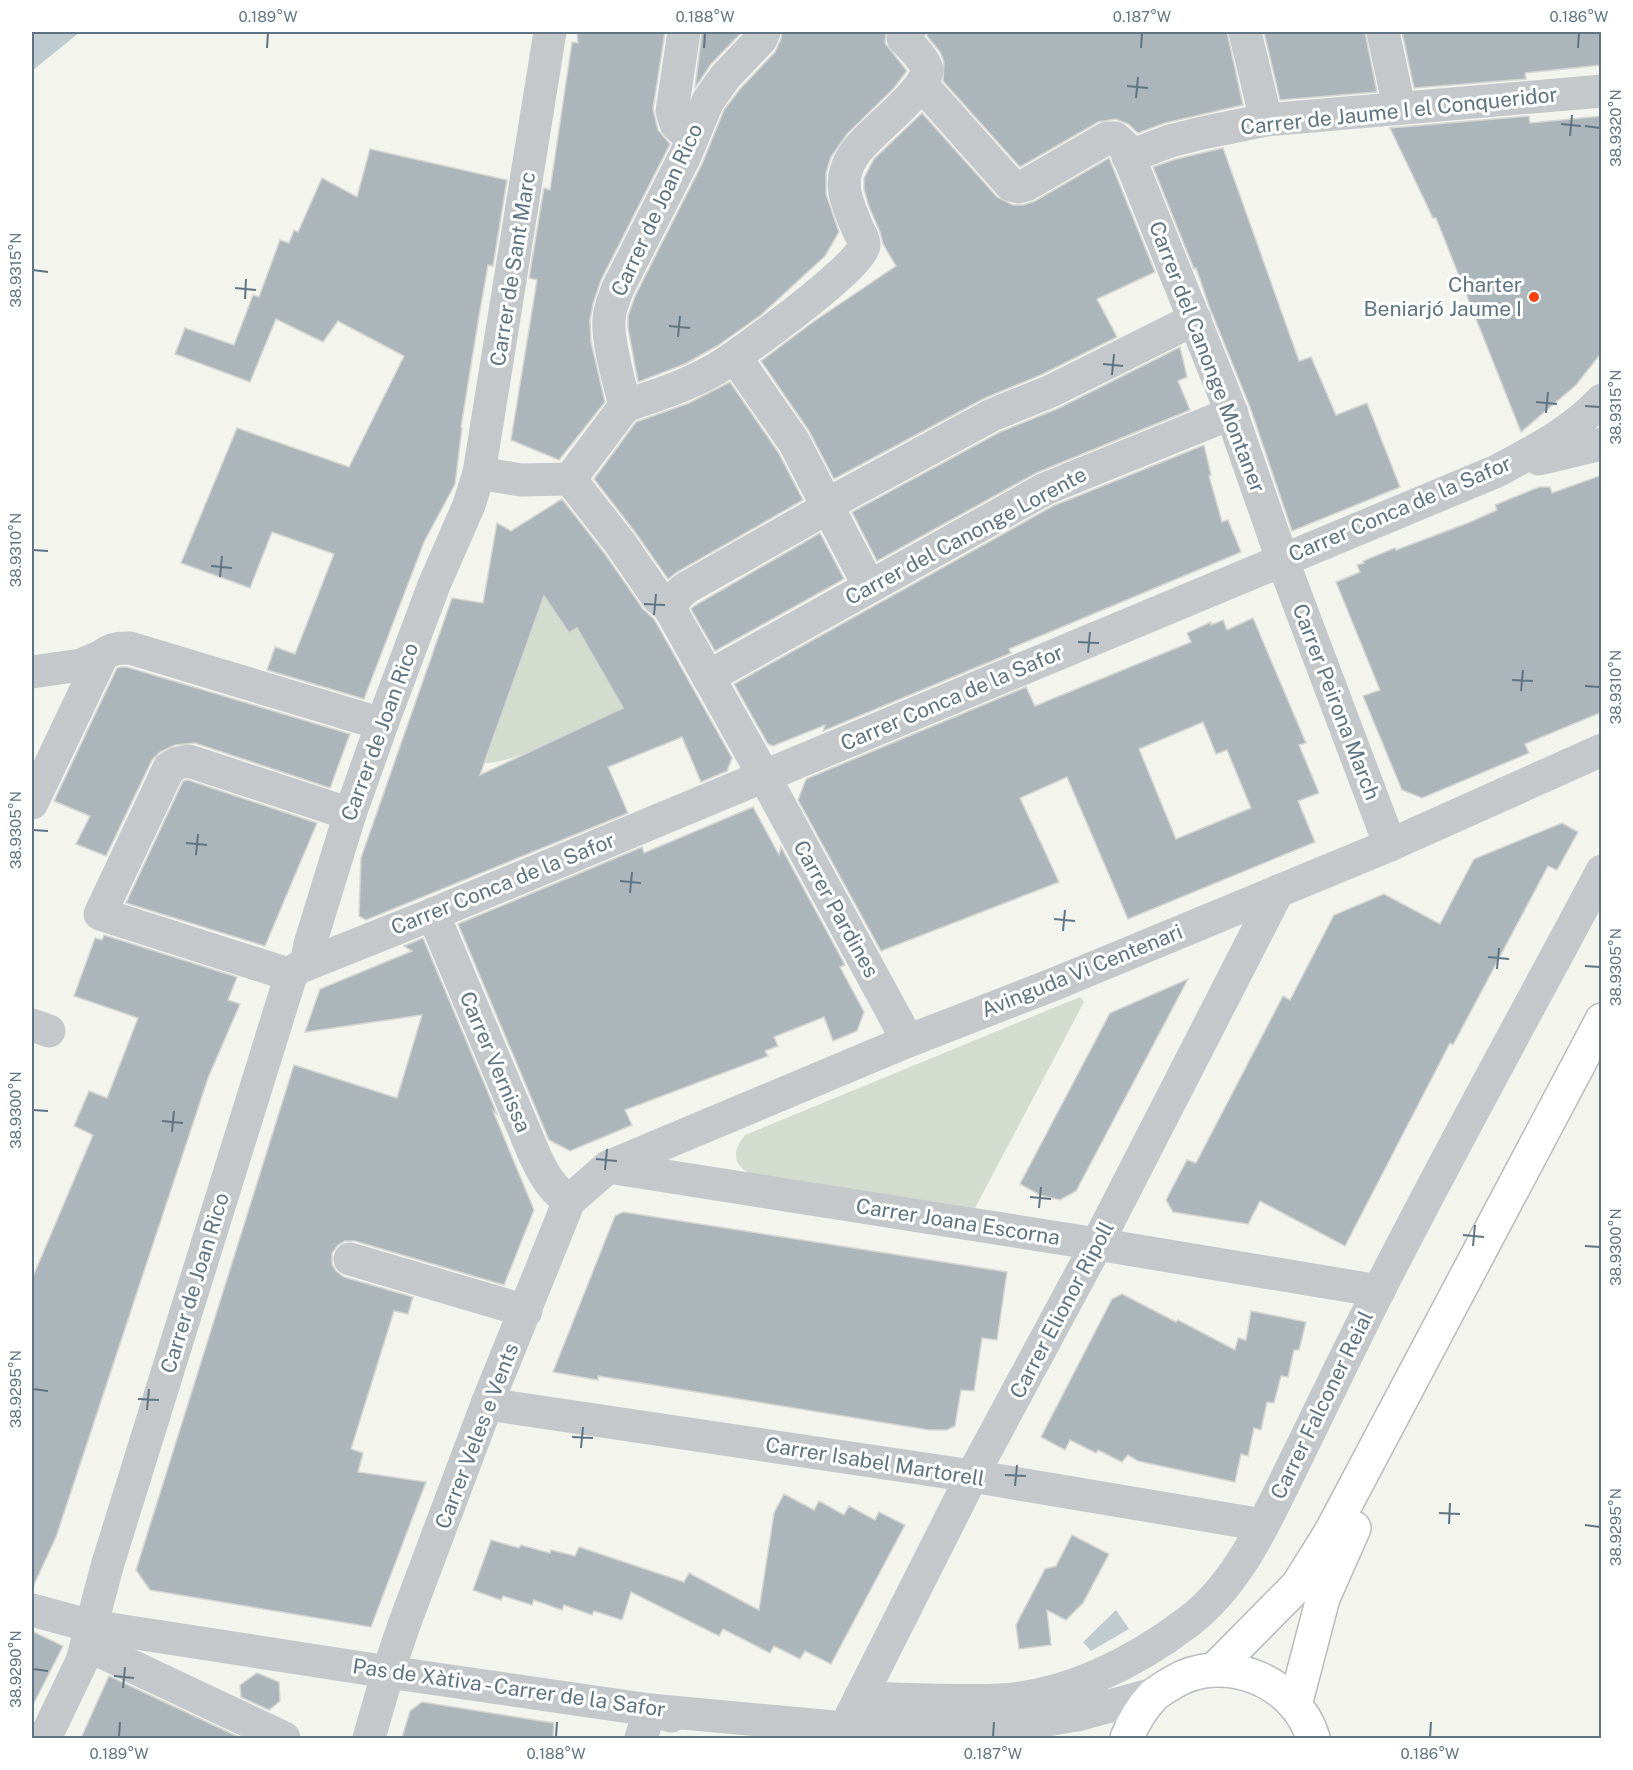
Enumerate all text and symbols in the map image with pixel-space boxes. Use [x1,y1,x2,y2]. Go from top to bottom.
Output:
text: 0.189°W [239,8,297,25]
text: 0.188°W [675,8,735,25]
text: 0.187°W [1113,8,1171,25]
text: 0.186°W [1550,8,1608,25]
street label: Carrer de Jaume I el Conqueridor [1239,81,1559,140]
text: 38.9320°N [1607,89,1624,167]
street label: Carrer de Joan Rico [606,119,708,300]
street label: Carrer de Sant Marc [485,170,540,368]
street label: Carrer del Canonge Montaner [1144,218,1271,496]
text: 38.9315°N [7,232,24,308]
place label: Charter Beniarjó Jaume I [1363,272,1522,321]
marker: Charter Beniarjó Jaume I [1527,290,1541,304]
text: 38.9315°N [1607,369,1624,445]
street label: Carrer Conca de la Safor [1285,450,1515,567]
street label: Carrer del Canonge Lorente [841,461,1091,610]
text: 38.9310°N [7,513,24,587]
street label: Carrer Peirona March [1288,600,1385,803]
street label: Carrer de Joan Rico [336,639,423,824]
street label: Carrer Conca de la Safor [837,639,1067,756]
text: 38.9310°N [1607,650,1624,724]
text: 38.9305°N [7,791,24,869]
street label: Carrer Conca de la Safor [387,827,618,940]
street label: Carrer Pardines [788,836,884,982]
street label: Avinguda Vi Centenari [978,919,1186,1022]
text: 38.9305°N [1607,928,1624,1006]
street label: Carrer Vernissa [455,988,536,1136]
text: 38.9300°N [7,1071,24,1149]
street label: Carrer de Joan Rico [155,1189,234,1376]
street label: Carrer Joana Escorna [854,1193,1062,1250]
text: 38.9300°N [1607,1208,1624,1286]
street label: Carrer Elionor Ripoll [1004,1217,1119,1403]
street label: Carrer Falconer Reial [1265,1306,1378,1503]
street label: Carrer Veles e Vents [430,1339,523,1532]
text: 38.9295°N [7,1350,24,1428]
street label: Carrer Isabel Martorell [764,1432,986,1491]
text: 38.9295°N [1607,1488,1624,1566]
text: 38.9290°N [7,1630,24,1708]
street label: Pas de Xàtiva - Carrer de la Safor [351,1653,667,1722]
text: 0.189°W [90,1745,148,1762]
text: 0.188°W [526,1745,586,1762]
text: 0.187°W [964,1745,1022,1762]
text: 0.186°W [1401,1745,1459,1762]

